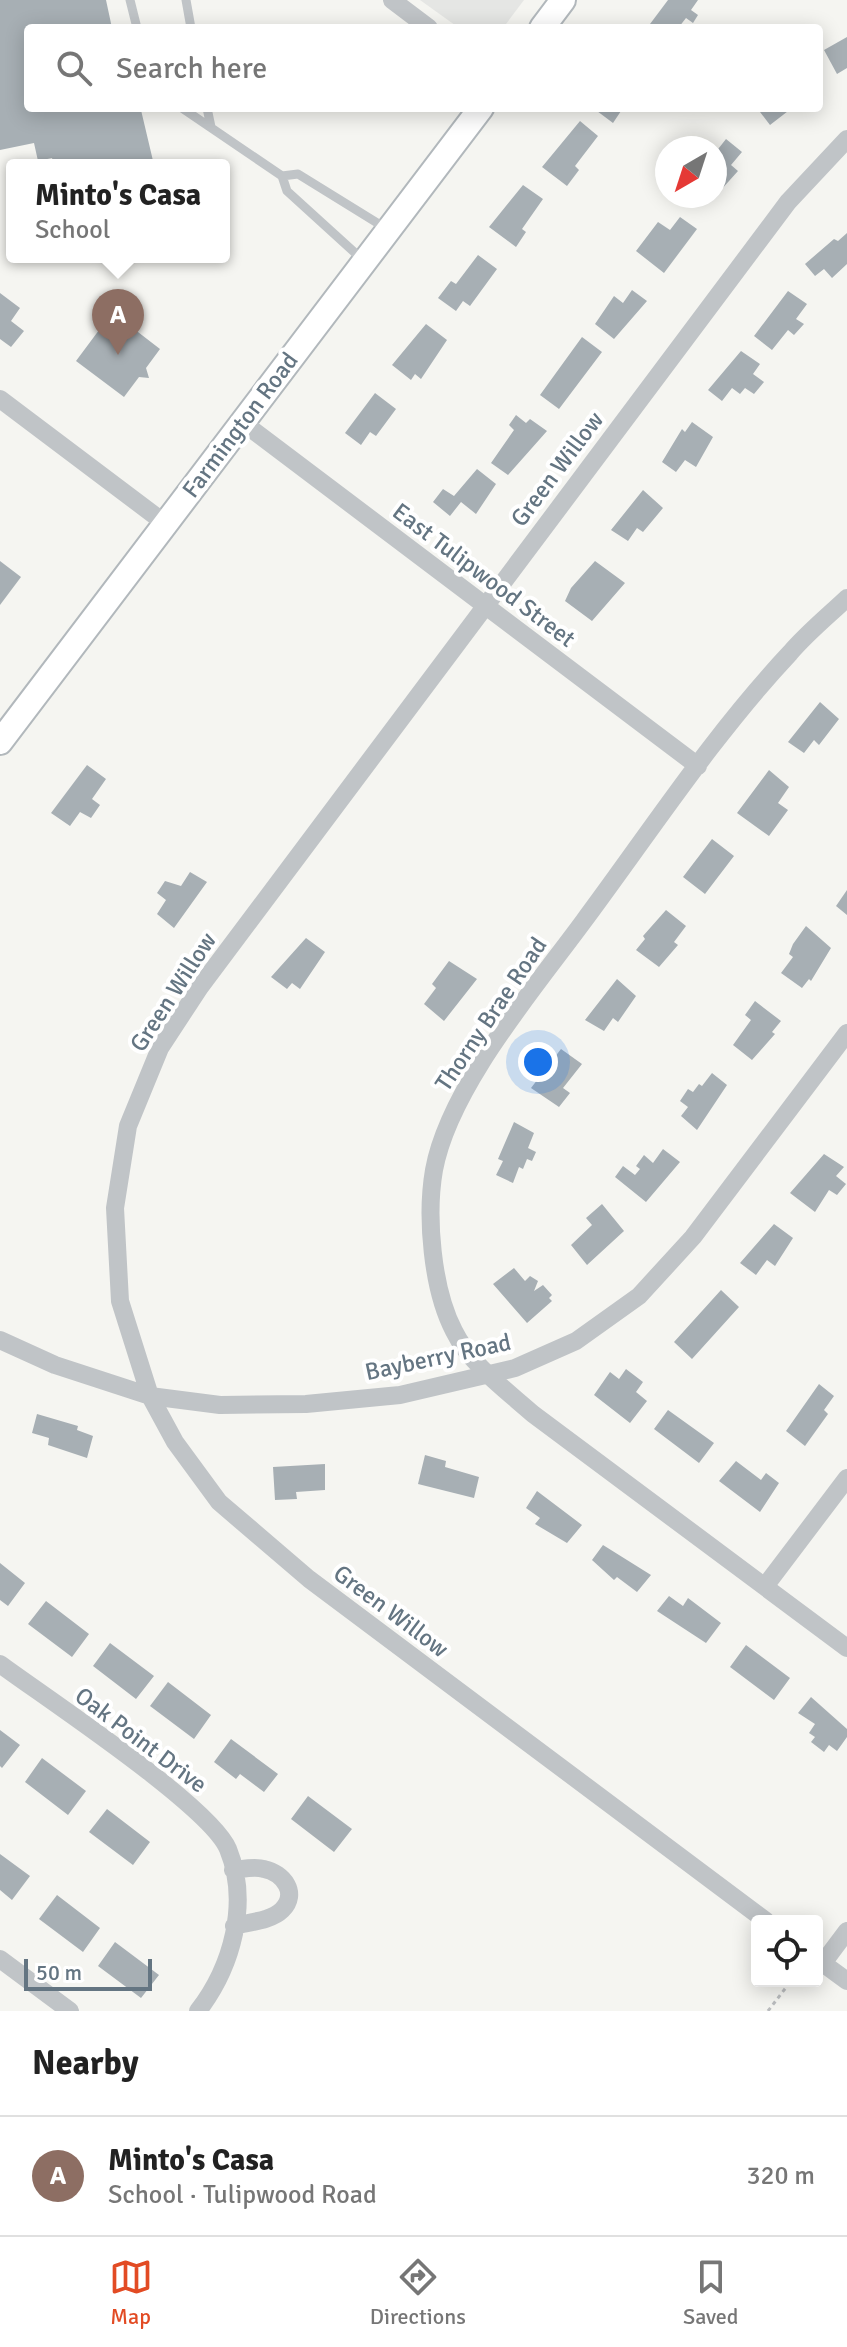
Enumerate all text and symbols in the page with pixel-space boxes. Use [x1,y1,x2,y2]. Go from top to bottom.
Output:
search box [24,24,823,112]
icon: search [52,46,96,90]
text: Search here [116,50,267,87]
north arrow [655,136,727,208]
popup [6,159,230,263]
text: Minto's Casa [35,177,201,214]
text: School [35,214,110,246]
pin: A [92,289,144,355]
street label: Farmington Road [176,346,304,504]
street label: Green Willow [504,406,610,532]
street label: East Tulipwood Street [387,496,581,654]
street label: Green Willow [123,927,223,1057]
street label: Thorny Brae Road [429,931,553,1097]
your location [518,1042,558,1082]
street label: Bayberry Road [362,1327,514,1387]
street label: Green Willow [328,1558,454,1664]
street label: Oak Point Drive [69,1681,213,1799]
map controls [751,1915,823,1987]
button: locate [751,1915,823,1987]
scale bar [24,1955,152,1991]
text: 50 m [36,1959,82,1986]
text: Nearby [32,2042,139,2084]
text: Minto's Casa [108,2142,274,2179]
text: A [50,2160,66,2192]
text: 320 m [746,2160,815,2192]
text: School · Tulipwood Road [108,2179,377,2211]
tab: Map [109,2255,153,2330]
tab: Directions [370,2255,466,2330]
tab: Saved [683,2255,738,2330]

